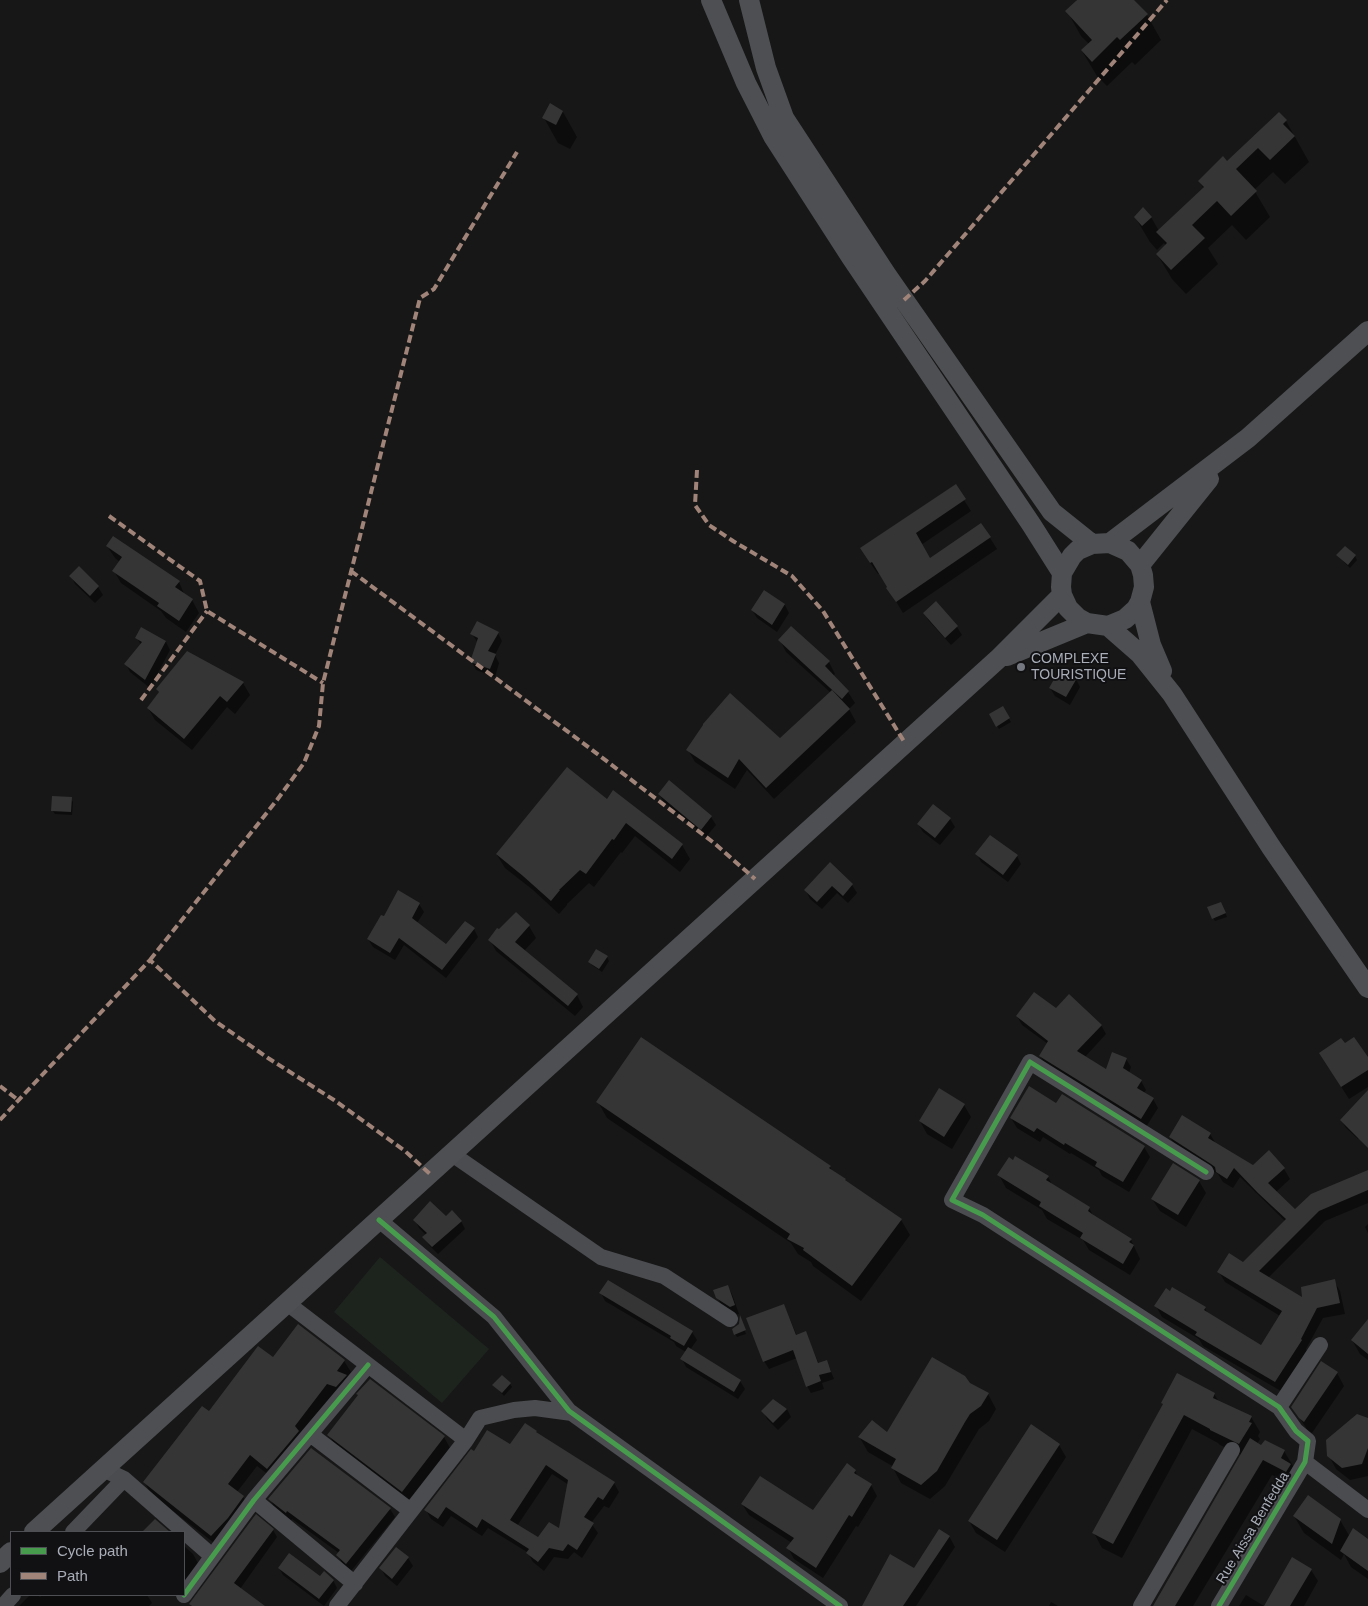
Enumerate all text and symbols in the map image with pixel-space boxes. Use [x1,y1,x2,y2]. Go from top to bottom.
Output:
place label: COMPLEXE TOURISTIQUE [1031,651,1126,684]
marker: COMPLEXE TOURISTIQUE [1015,661,1027,673]
street label: Rue Aissa Benfedda [1213,1469,1293,1587]
legend [10,1531,185,1596]
text: Cycle path [57,1542,128,1559]
text: Path [57,1567,88,1584]

